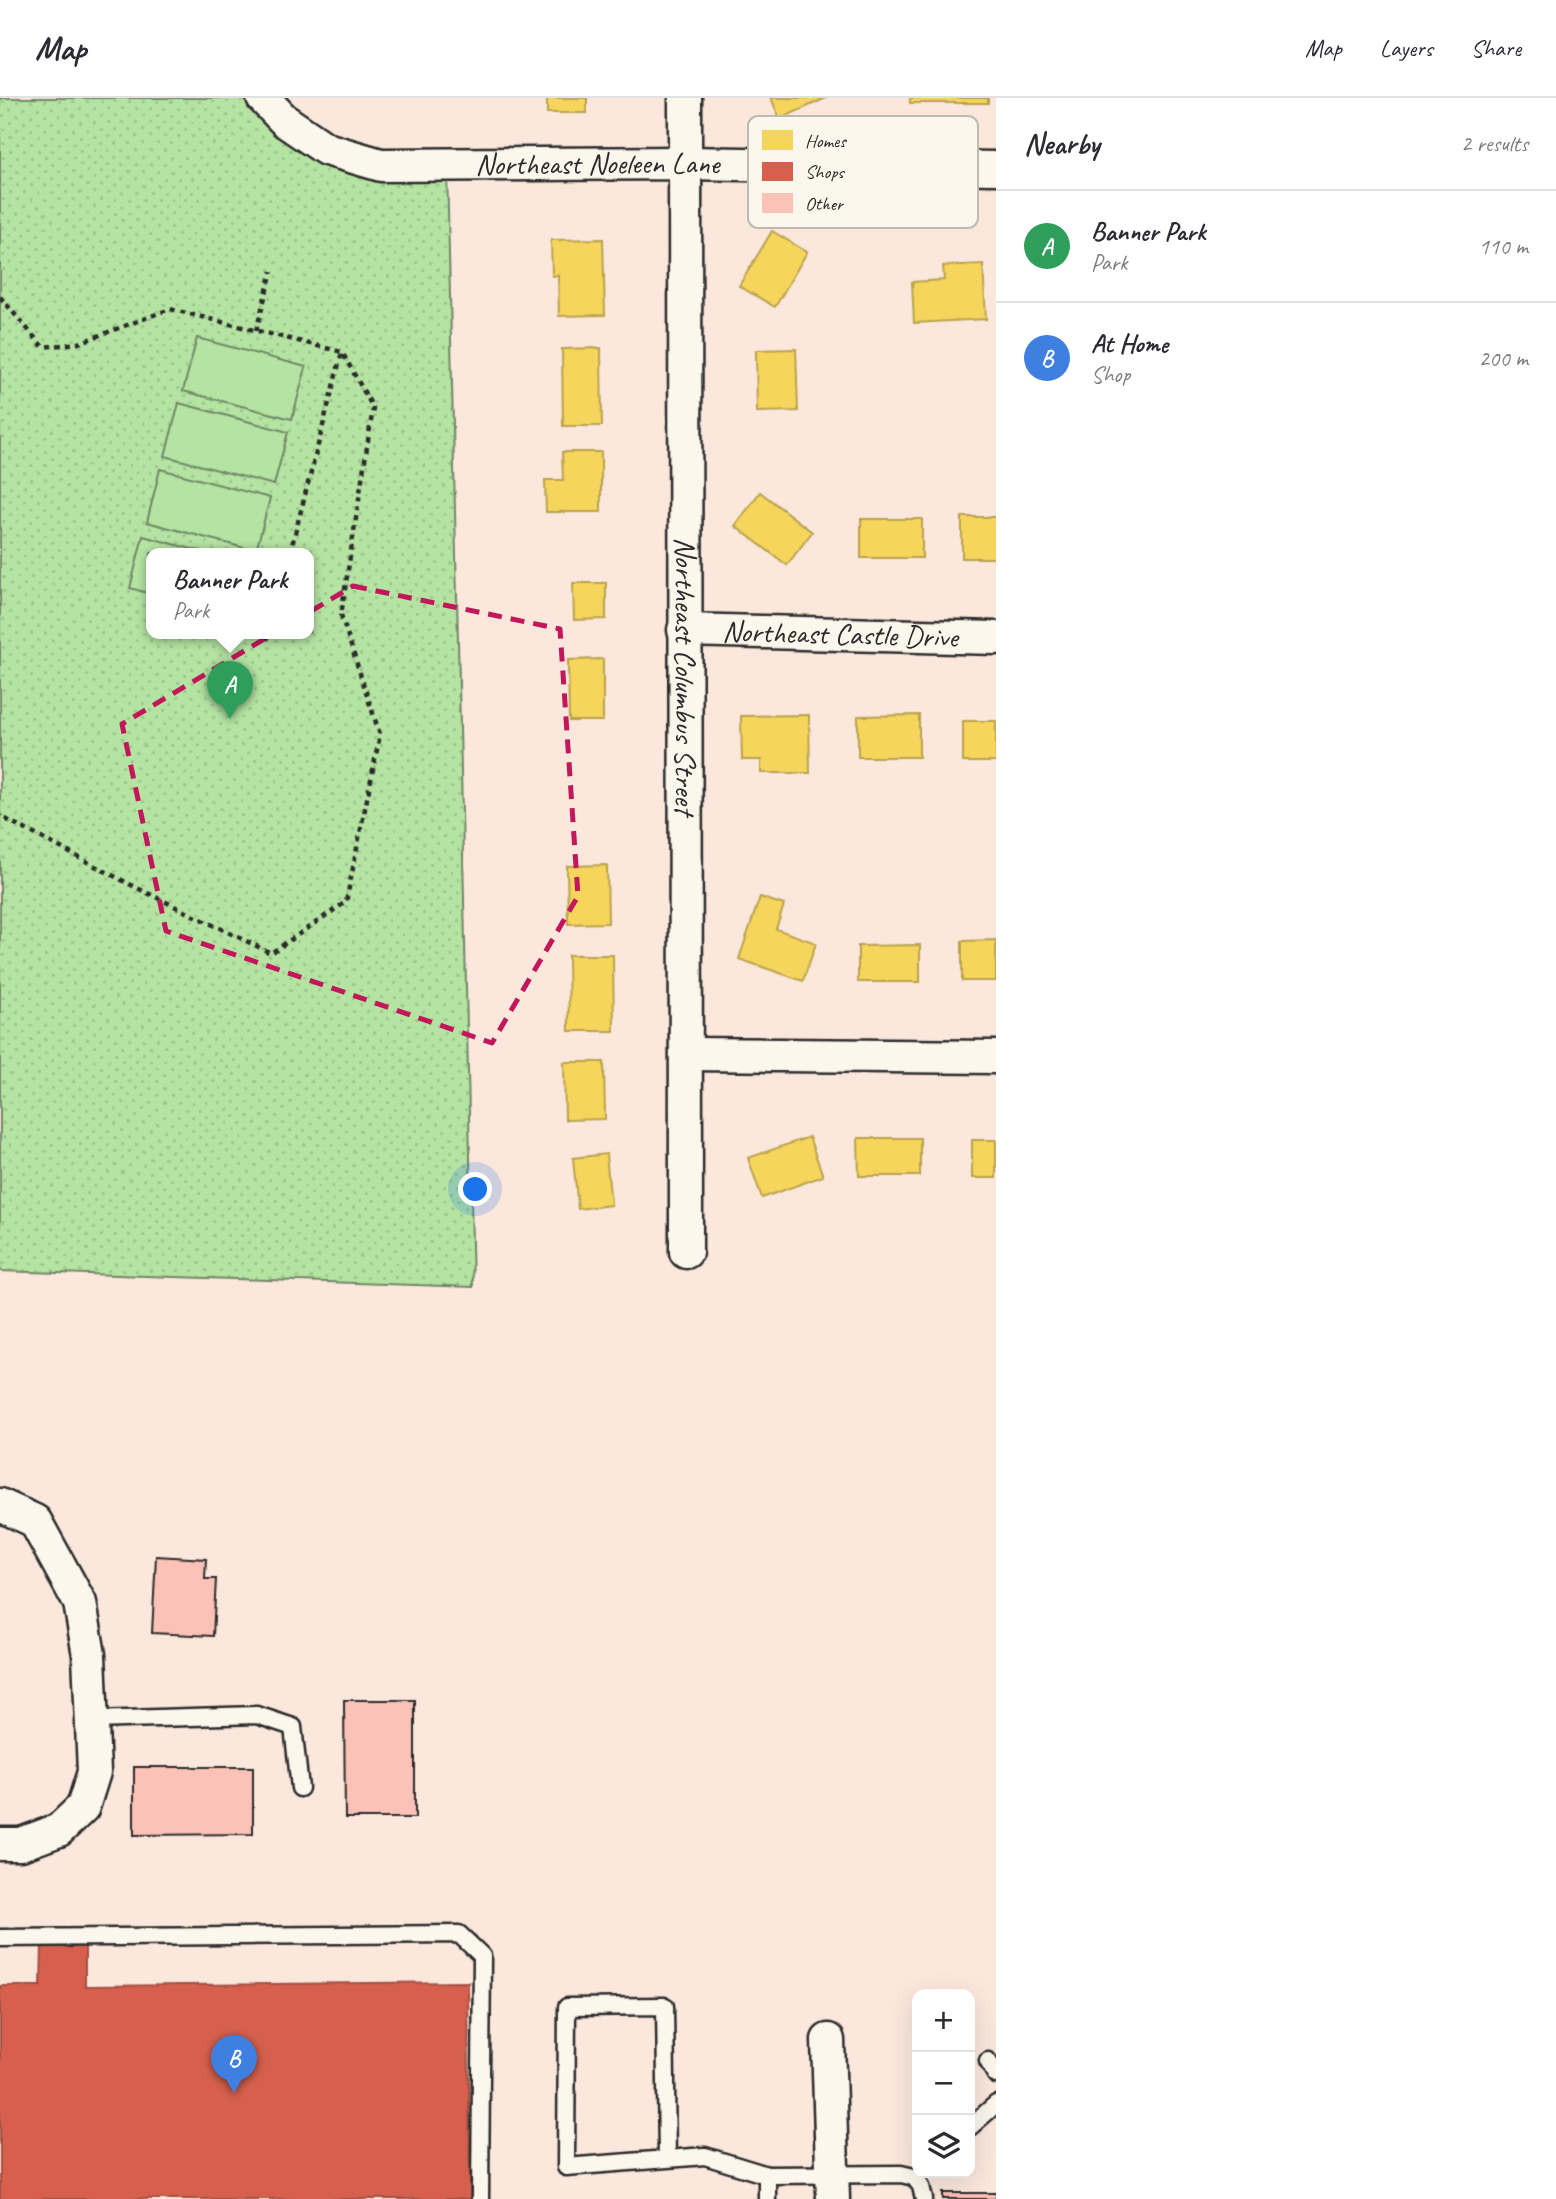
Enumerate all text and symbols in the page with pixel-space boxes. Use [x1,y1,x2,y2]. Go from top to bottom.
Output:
text: Map [35,27,86,69]
text: Map [1305,33,1342,63]
text: Layers [1380,33,1433,63]
text: Share [1471,33,1521,63]
legend [748,116,978,228]
text: Nearby [1024,125,1100,163]
text: Homes [805,129,847,153]
text: 2 results [1461,129,1528,158]
street label: Northeast Noeleen Lane [475,144,722,183]
text: Shops [805,160,845,184]
text: Other [805,192,845,216]
text: Banner Park [1091,215,1206,248]
text: A [1041,232,1053,261]
text: 110 m [1479,232,1528,261]
text: Park [1091,248,1127,277]
text: At Home [1091,327,1168,360]
text: B [1041,344,1053,373]
text: 200 m [1479,344,1528,373]
text: Shop [1091,360,1130,389]
street label: Northeast Columbus Street [666,537,705,819]
popup [146,548,314,639]
text: Banner Park [173,563,287,596]
text: Park [173,596,209,625]
street label: Northeast Castle Drive [722,612,960,656]
pin: A [207,661,253,719]
your location [458,1172,492,1206]
map controls [912,1989,975,2178]
button: + [912,1989,975,2052]
pin: B [211,2035,257,2093]
button: − [912,2052,975,2115]
button: layers [912,2115,975,2178]

